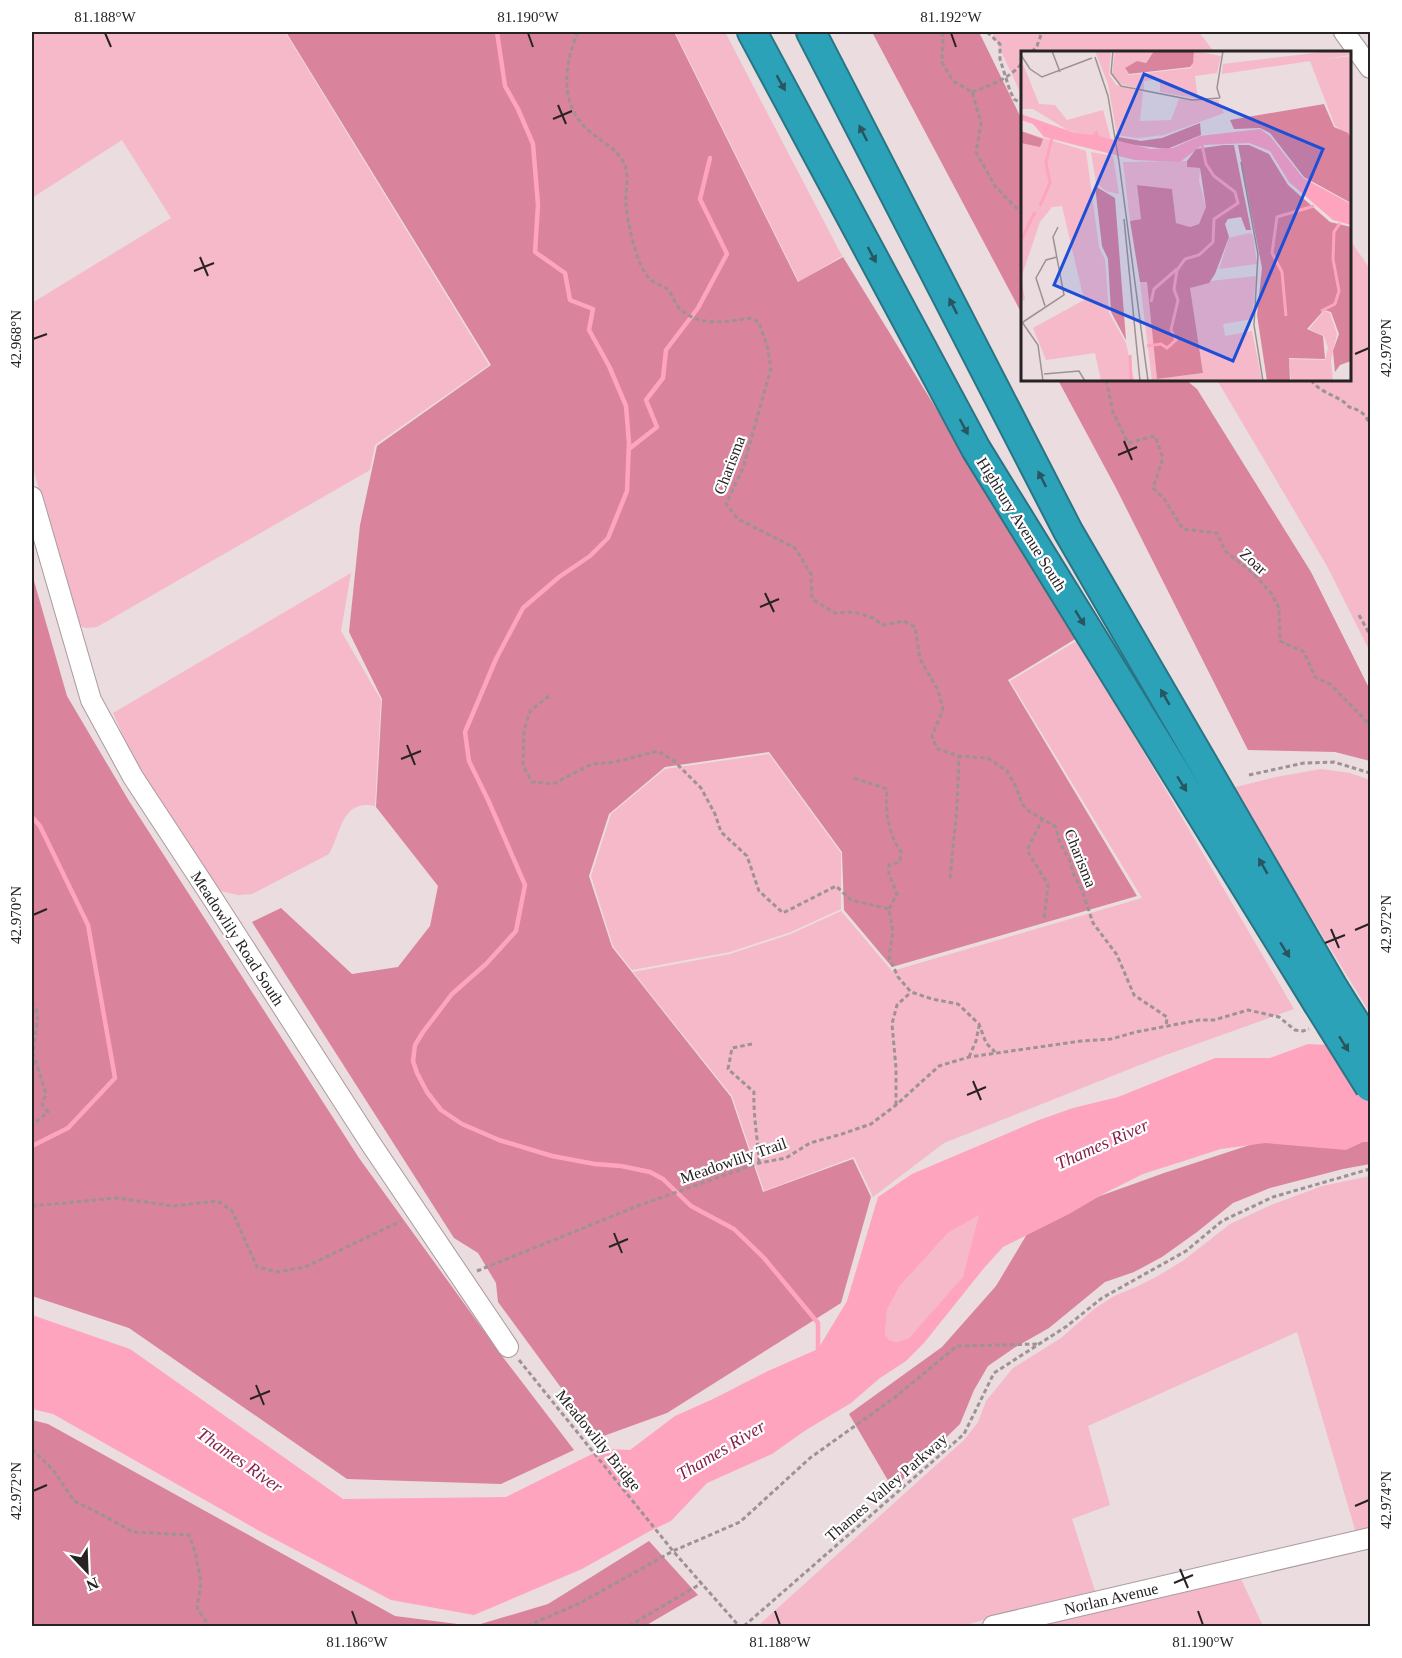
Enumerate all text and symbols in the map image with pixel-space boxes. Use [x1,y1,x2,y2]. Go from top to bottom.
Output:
text: 81.188°W [74,9,137,25]
text: 81.190°W [497,9,560,25]
text: 81.192°W [920,9,983,25]
inset map [1021,51,1351,381]
one-way arrow [775,75,786,91]
one-way arrow [859,124,868,141]
one-way arrow [867,247,877,264]
one-way arrow [948,297,958,315]
text: 42.968°N [8,310,24,368]
text: 42.970°N [1378,319,1394,377]
one-way arrow [959,419,969,436]
street label: Charisma [711,434,748,497]
street label: Highbury Avenue South [973,454,1070,595]
one-way arrow [1037,471,1046,488]
street label: Zoar [1237,545,1271,578]
one-way arrow [1074,610,1085,626]
one-way arrow [1159,689,1170,705]
one-way arrow [1177,776,1188,792]
street label: Charisma [1061,827,1100,890]
one-way arrow [1257,858,1268,874]
street label: Meadowlily Road South [187,868,287,1009]
text: 42.970°N [8,886,24,944]
text: 42.972°N [1378,895,1394,953]
one-way arrow [1279,942,1290,958]
one-way arrow [1338,1036,1349,1052]
water label: Thames River [1052,1114,1152,1173]
street label: Meadowlily Trail [678,1134,790,1188]
street label: Meadowlily Bridge [552,1386,645,1495]
water label: Thames River [673,1415,770,1484]
water label: Thames River [194,1423,287,1497]
street label: Thames Valley Parkway [822,1430,951,1545]
text: 42.972°N [8,1462,24,1520]
text: 42.974°N [1378,1471,1394,1529]
north arrow [57,1541,117,1601]
text: N [84,1574,101,1595]
street label: Norlan Avenue [1062,1579,1160,1618]
text: 81.186°W [326,1634,389,1650]
text: 81.188°W [749,1634,812,1650]
text: 81.190°W [1172,1634,1235,1650]

